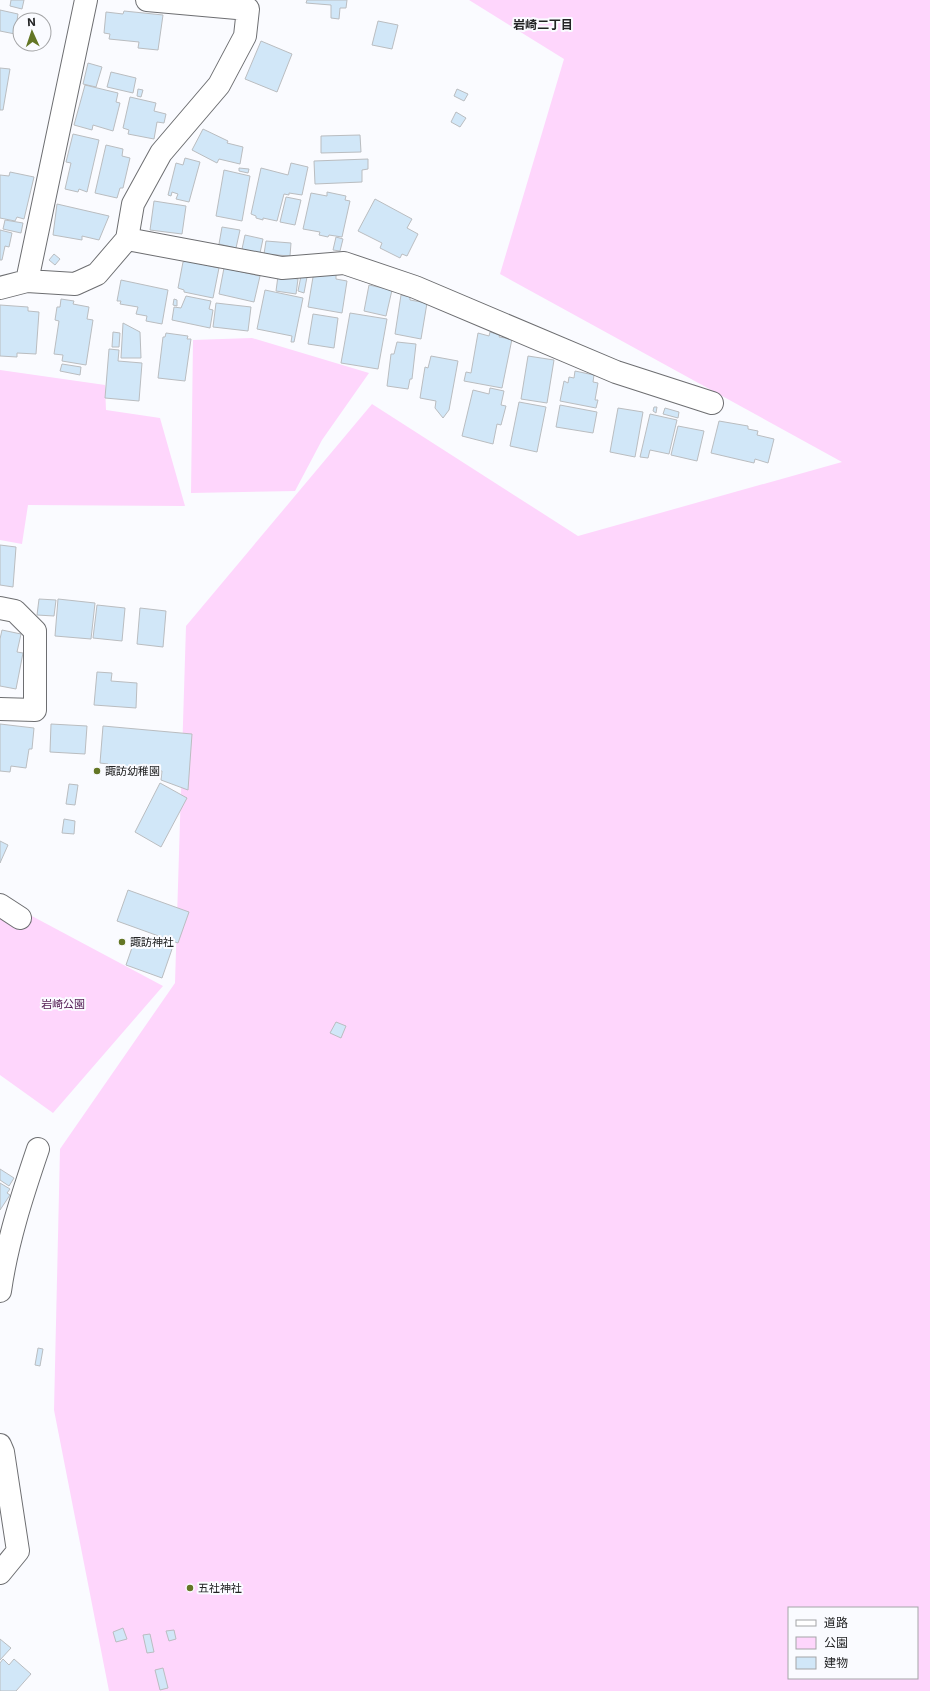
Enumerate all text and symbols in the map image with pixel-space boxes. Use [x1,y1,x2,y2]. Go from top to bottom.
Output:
north arrow [12,12,52,52]
text: N [27,15,36,29]
district label: 岩崎二丁目 [513,17,573,32]
place label: 諏訪幼稚園 [105,764,160,778]
marker: 諏訪幼稚園 [92,766,102,776]
place label: 諏訪神社 [130,935,174,949]
marker: 諏訪神社 [117,937,127,947]
park label: 岩崎公園 [41,997,85,1011]
place label: 五社神社 [198,1581,242,1595]
marker: 五社神社 [185,1583,195,1593]
legend [788,1607,918,1679]
text: 道路 [824,1615,848,1630]
text: 公園 [824,1635,848,1650]
text: 建物 [824,1655,848,1670]

